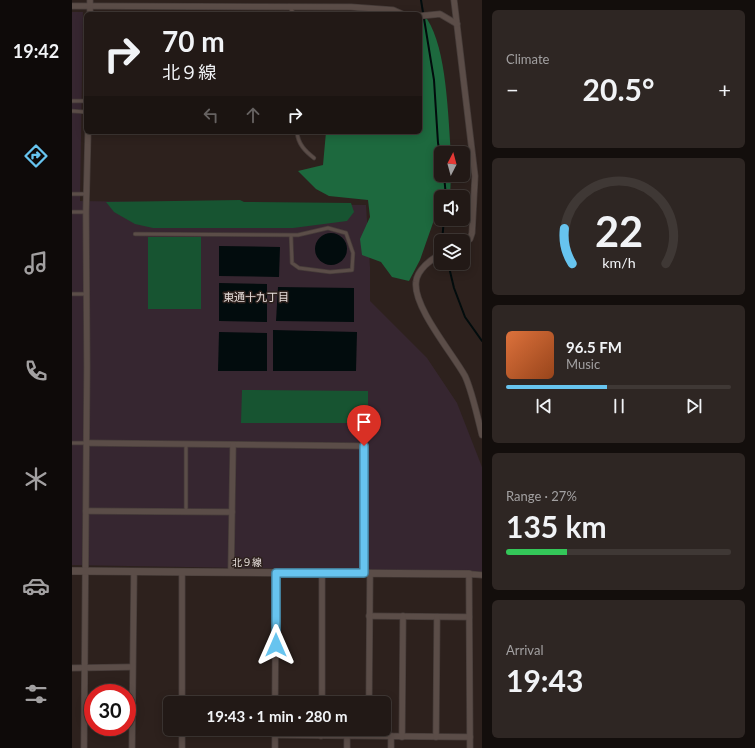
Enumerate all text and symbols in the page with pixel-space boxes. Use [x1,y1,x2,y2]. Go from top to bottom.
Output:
text: 70 m [162,24,225,58]
icon: right [96,28,148,80]
text: 19:42 [13,40,59,62]
text: Climate [506,51,549,67]
text: 北９線 [162,61,216,83]
text: 20.5° [583,71,654,107]
text: − [506,76,519,103]
text: + [718,76,731,103]
icon: left [200,104,222,126]
icon: ahead [242,104,264,126]
icon: right [284,104,306,126]
icon: directions [22,142,50,170]
north arrow [434,146,470,182]
map controls [434,146,470,270]
button: sound [434,190,470,226]
text: 22 [594,206,643,256]
button: layers [434,234,470,270]
icon: music [22,249,50,277]
text: km/h [602,254,635,271]
district label: 東通十九丁目 [223,290,289,303]
text: 96.5 FM [566,338,622,356]
text: Music [566,356,600,372]
icon: phone [22,357,50,385]
icon: previous [533,395,555,417]
icon: pause [608,395,630,417]
icon: next [683,395,705,417]
pin [347,405,381,446]
icon: arrive [353,411,375,433]
icon: climate [22,465,50,493]
text: Range · 27% [506,488,577,504]
text: 135 km [506,508,607,544]
street label: 北９線 [232,556,262,568]
icon: car [22,572,50,600]
position arrow [255,624,297,666]
text: Arrival [506,642,543,658]
text: 19:43 [506,662,583,698]
icon: filters [22,680,50,708]
speed limit sign: 30 [84,684,136,736]
text: 19:43 · 1 min · 280 m [207,707,347,725]

